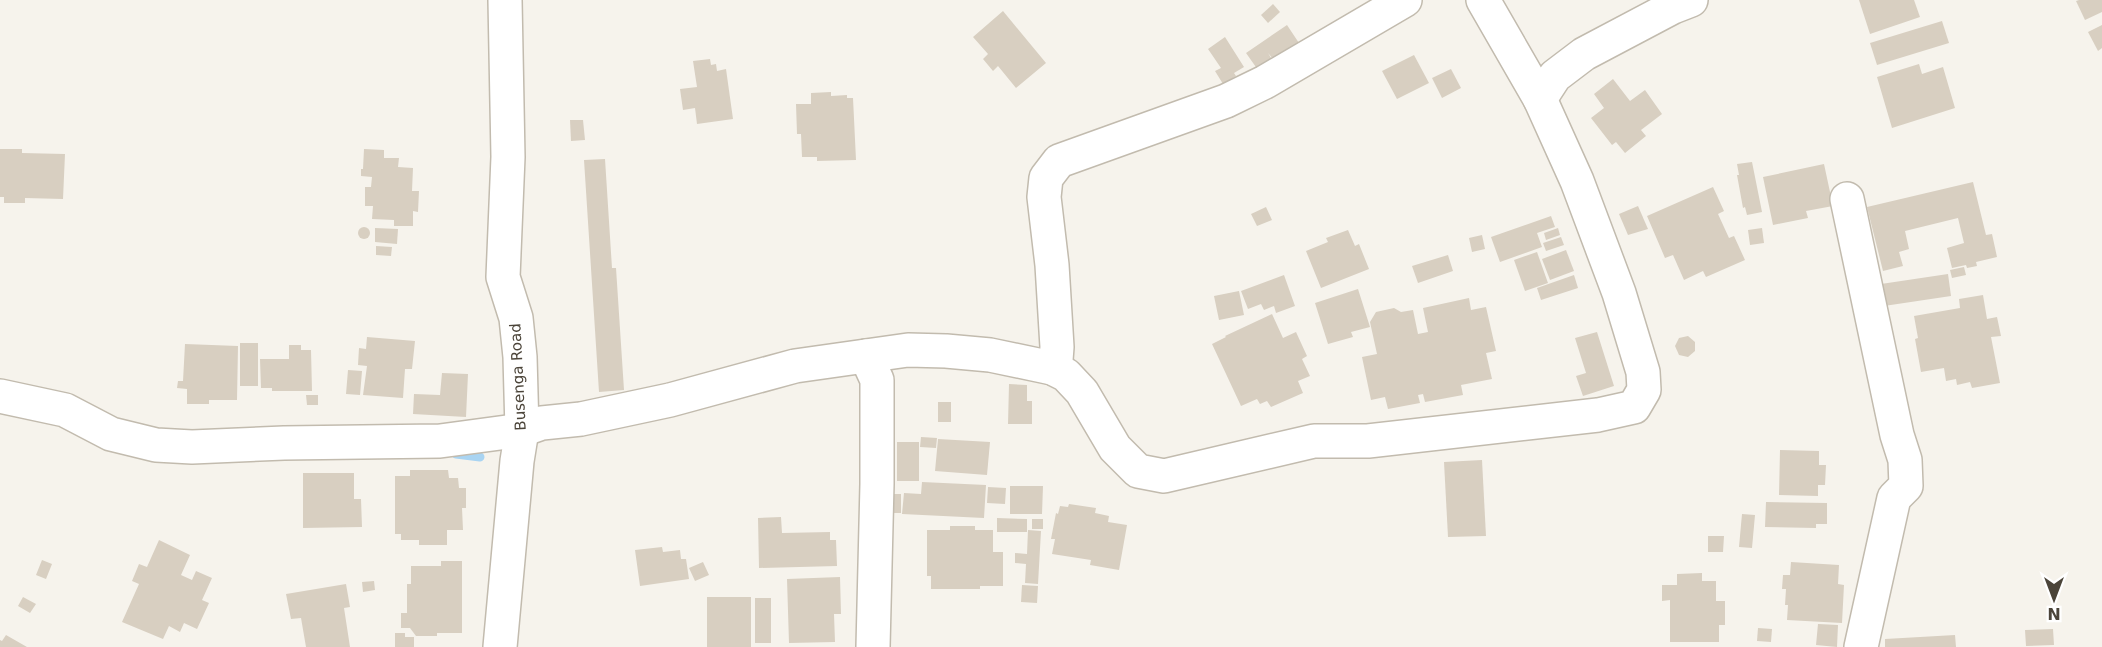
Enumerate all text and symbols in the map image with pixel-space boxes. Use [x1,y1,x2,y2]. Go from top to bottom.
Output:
street label: Busenga Road [506,323,530,431]
north arrow [2024,569,2084,629]
text: N [2047,604,2061,623]

